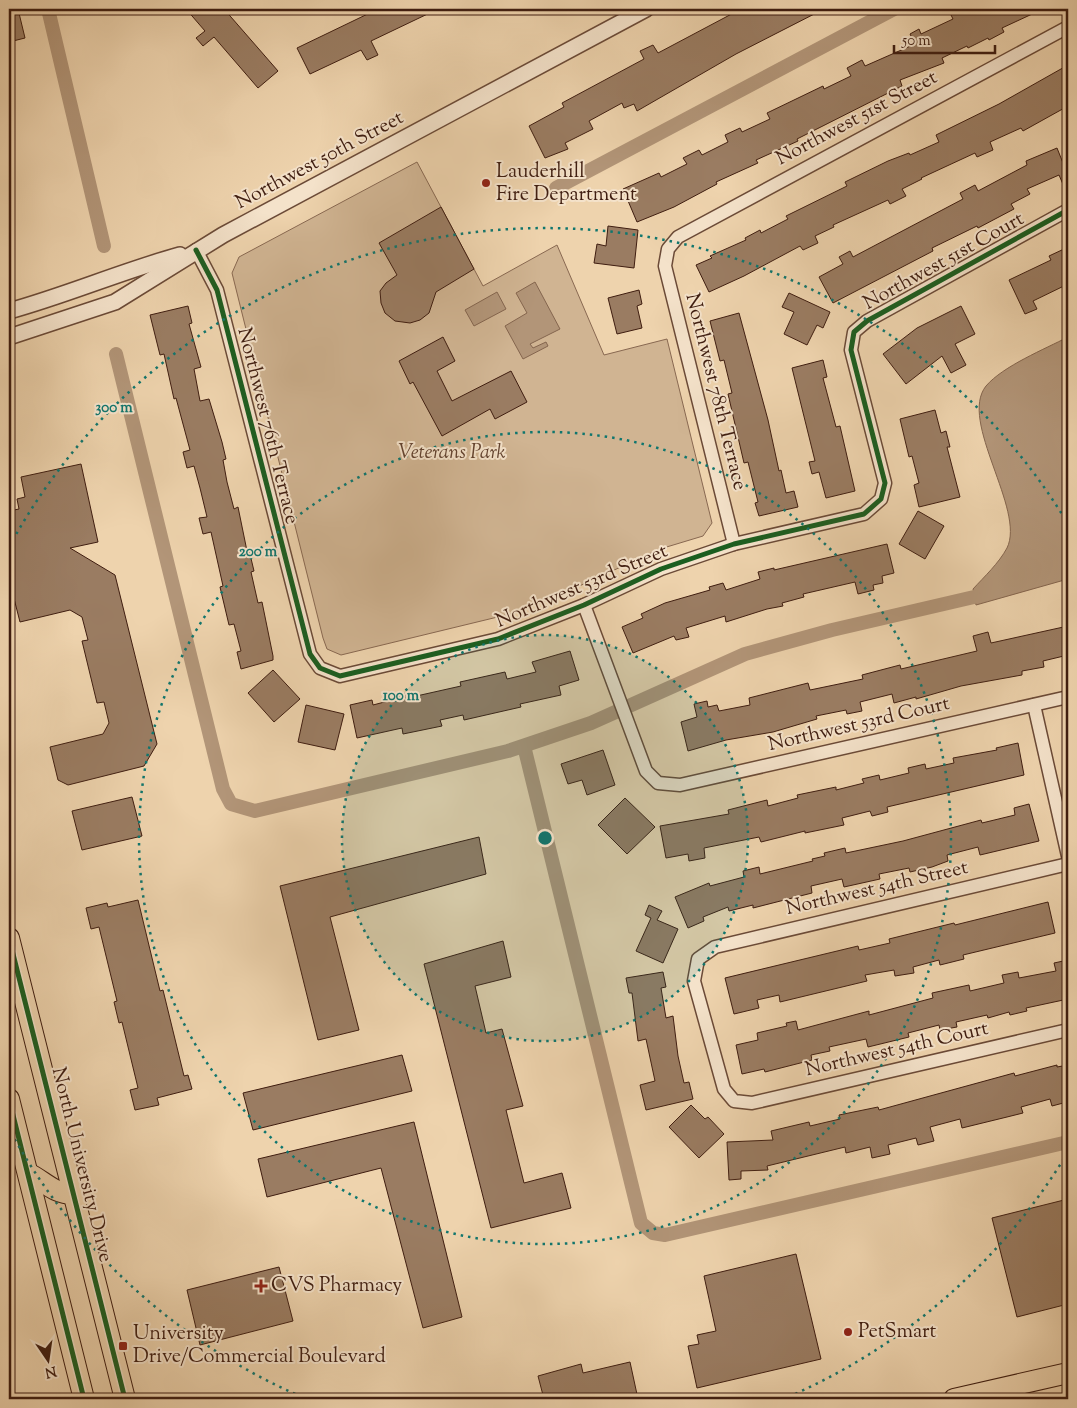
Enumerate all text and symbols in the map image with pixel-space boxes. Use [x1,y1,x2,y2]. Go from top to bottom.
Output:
scale bar [894,22,996,54]
text: 50 m [901,31,931,52]
street label: Northwest 51st Street [771,64,943,174]
street label: Northwest 50th Street [231,104,409,218]
place label: Lauderhill Fire Department [496,158,637,210]
marker: Lauderhill Fire Department [480,177,492,189]
street label: Northwest 51st Court [858,206,1030,318]
street label: Northwest 78th Terrace [677,291,753,493]
street label: Northwest 76th Terrace [229,325,305,527]
text: 300 m [95,398,133,419]
park label: Veterans Park [398,439,506,468]
street label: Northwest 53rd Street [491,538,673,636]
text: 200 m [239,542,278,563]
text: 100 m [383,686,420,707]
street label: Northwest 53rd Court [765,690,953,760]
centre of rings [536,829,554,847]
street label: Northwest 54th Street [783,854,971,924]
street label: Northwest 54th Court [803,1015,992,1085]
street label: North University Drive [43,1064,119,1266]
place label: CVS Pharmacy [271,1272,402,1301]
marker: CVS Pharmacy [255,1280,267,1292]
place label: PetSmart [858,1318,936,1347]
place label: University Drive/Commercial Boulevard [133,1320,386,1372]
marker: PetSmart [842,1326,854,1338]
north arrow [22,1336,72,1386]
marker: University Drive/Commercial Boulevard [117,1340,129,1352]
text: N [43,1360,58,1382]

